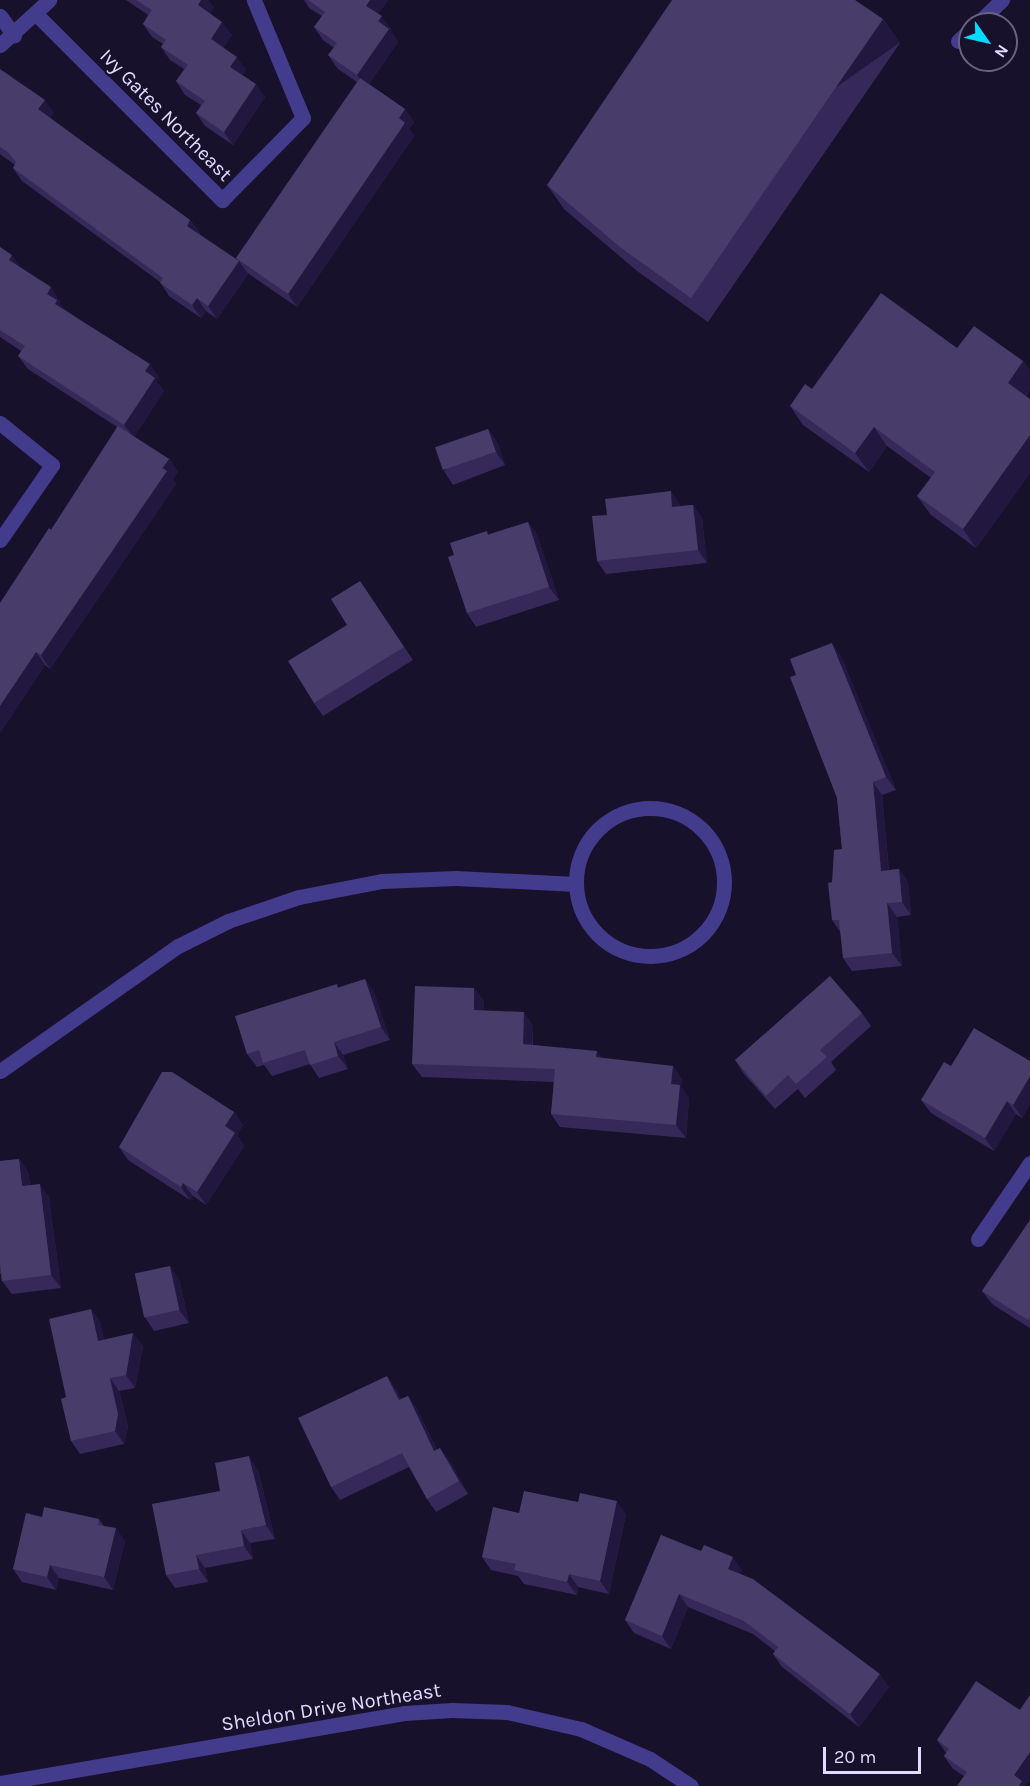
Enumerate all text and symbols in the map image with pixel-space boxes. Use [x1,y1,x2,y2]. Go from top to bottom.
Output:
north arrow [958,12,1018,72]
text: N [991,41,1013,61]
street label: Ivy Gates Northeast [95,44,237,186]
street label: Sheldon Drive Northeast [220,1678,442,1736]
scale bar [826,1735,924,1773]
text: 20 m [834,1746,876,1768]

